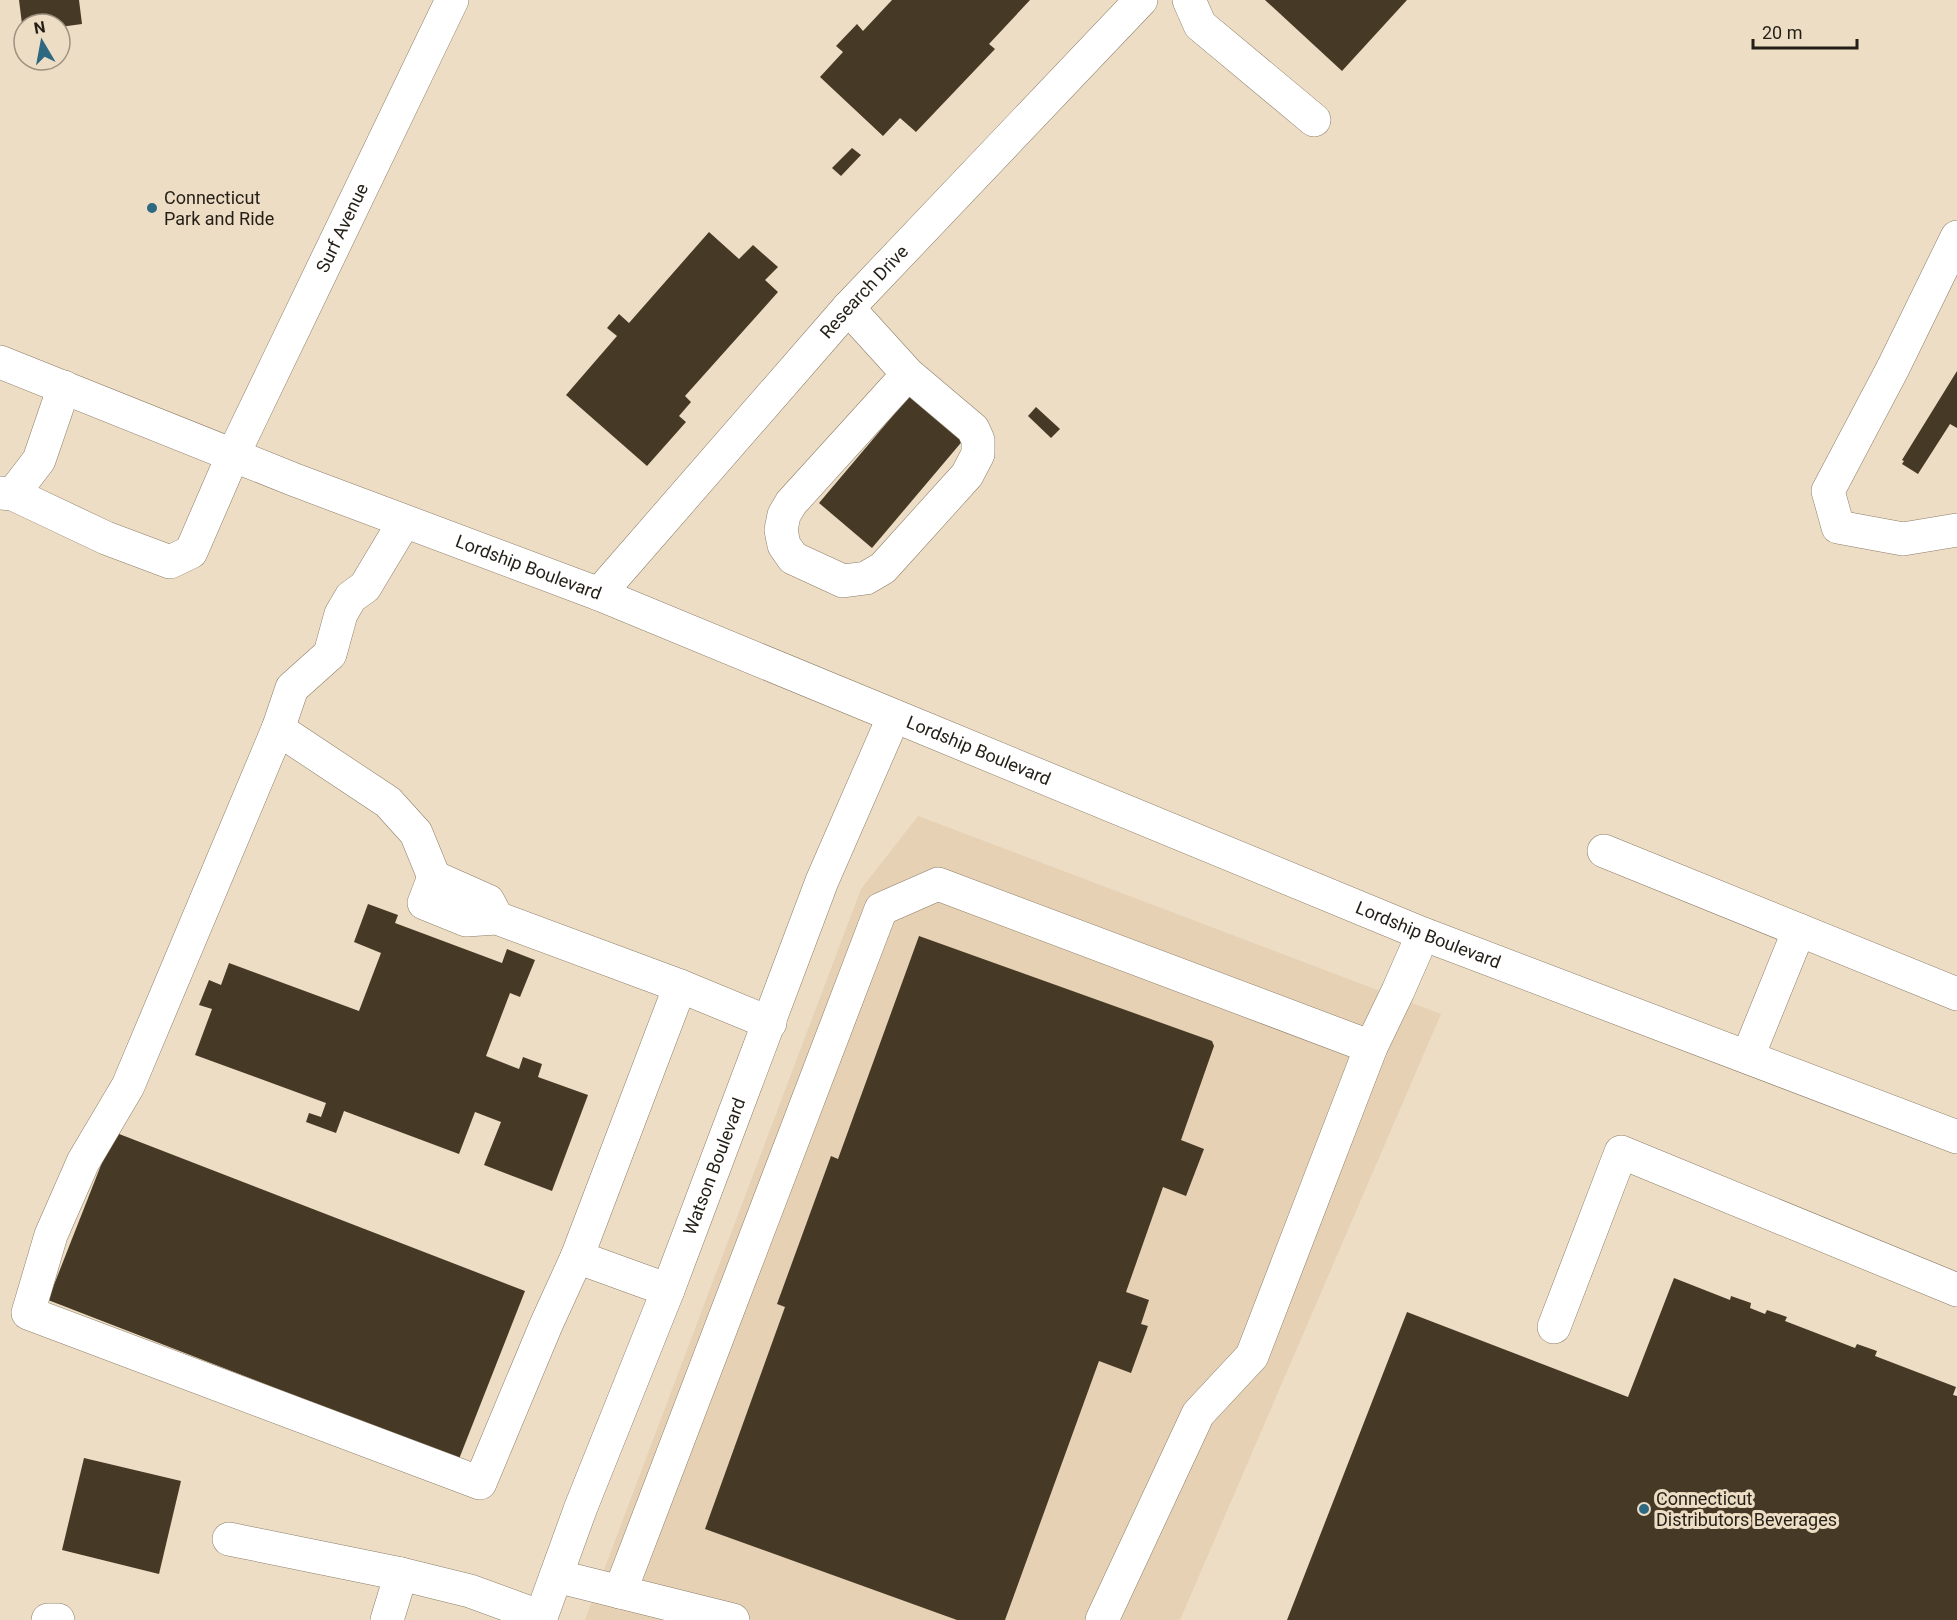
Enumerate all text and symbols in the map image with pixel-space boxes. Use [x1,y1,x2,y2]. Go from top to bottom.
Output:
north arrow [12,12,72,72]
scale bar [1753,12,1856,50]
text: N [32,17,47,38]
text: 20 m [1762,22,1802,43]
street label: Surf Avenue [311,180,372,276]
place label: Connecticut Park and Ride [164,187,274,229]
marker: Connecticut Park and Ride [145,201,159,215]
street label: Research Drive [815,241,912,342]
street label: Lordship Boulevard [453,530,604,604]
street label: Lordship Boulevard [904,711,1054,789]
street label: Lordship Boulevard [1353,896,1504,973]
street label: Watson Boulevard [679,1095,749,1238]
place label: Connecticut Distributors Beverages [1656,1488,1837,1530]
marker: Connecticut Distributors Beverages [1637,1502,1651,1516]

